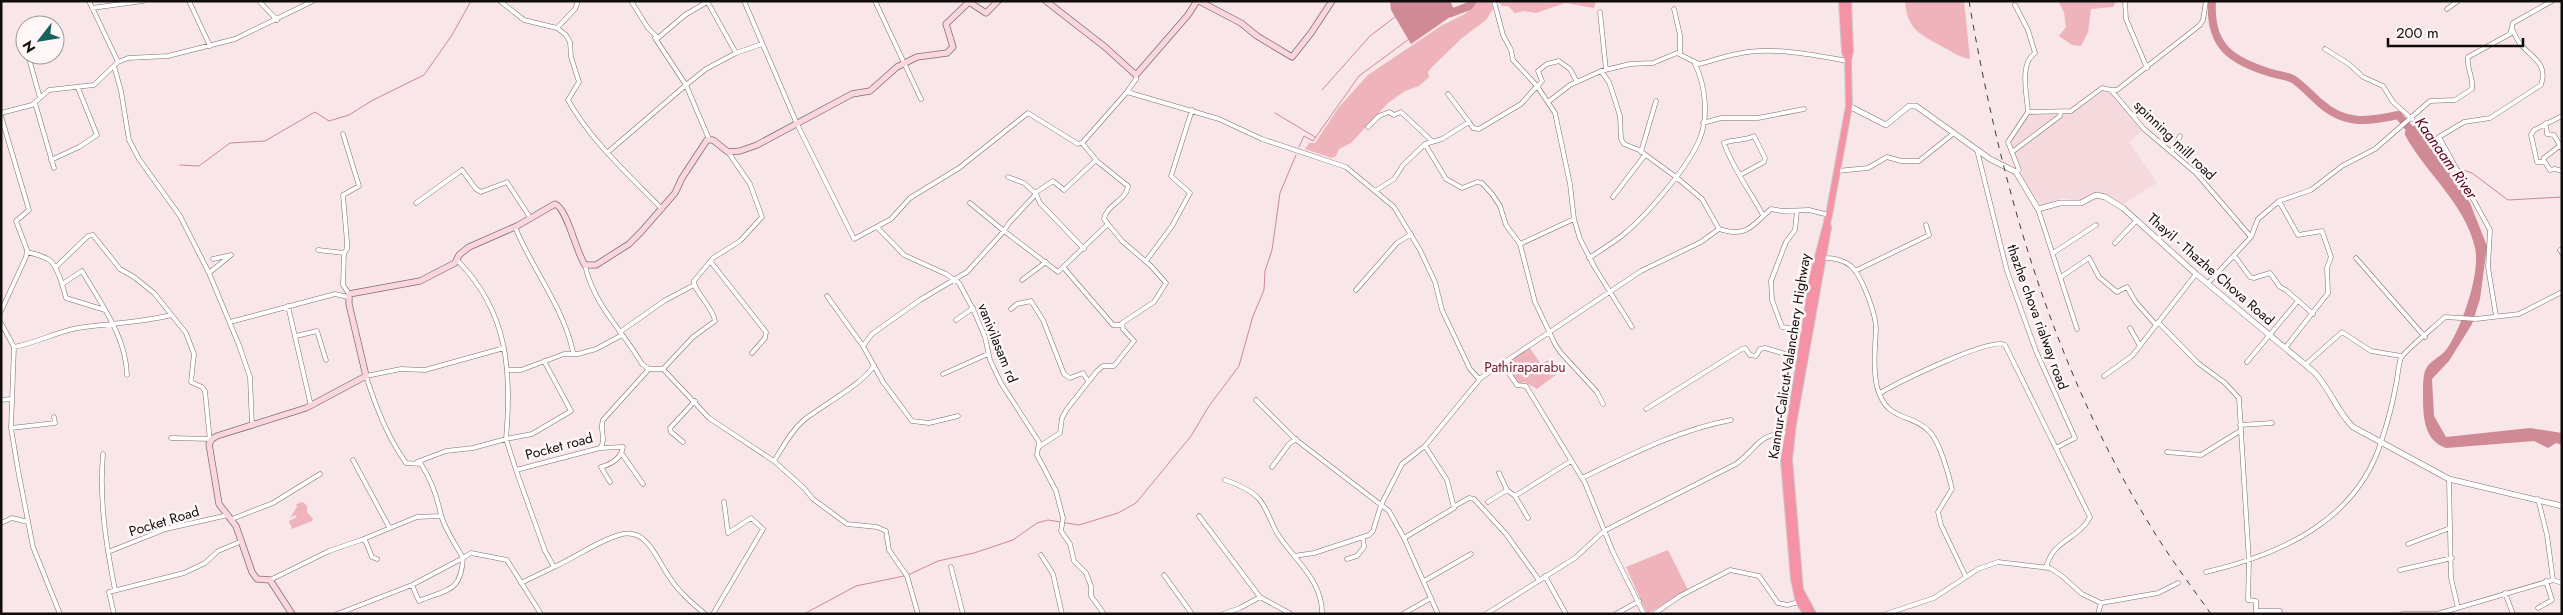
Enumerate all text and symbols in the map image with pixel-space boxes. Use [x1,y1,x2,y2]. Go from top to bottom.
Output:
north arrow [15,15,65,65]
scale bar [2388,15,2523,47]
text: 200 m [2396,22,2439,44]
text: N [17,37,40,57]
street label: spinning mill road [2129,96,2221,184]
water label: Kaanaam River [2410,113,2483,204]
street label: Thayil - Thazhe Chova Road [2143,208,2279,330]
street label: thazhe chova rialway road [2002,242,2074,392]
street label: Kannur-Calicut-Valanchery Highway [1763,251,1815,460]
street label: vanivilasam rd [973,300,1023,386]
park label: Pathiraparabu [1484,357,1566,377]
street label: Pocket road [523,427,595,465]
street label: Pocket Road [126,501,202,541]

